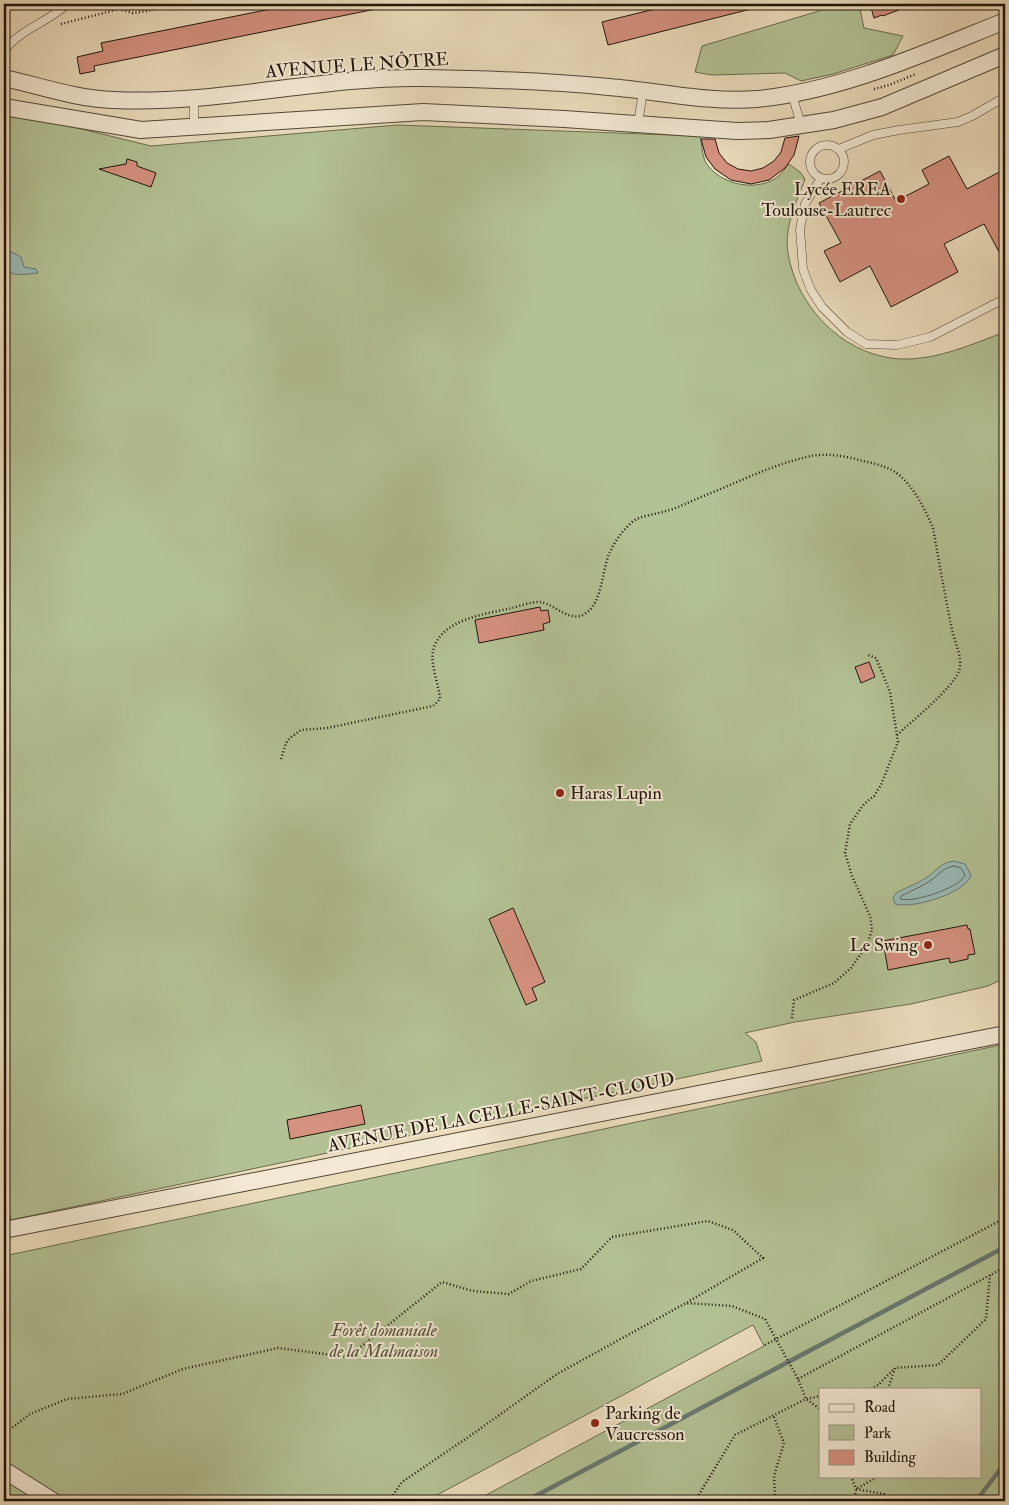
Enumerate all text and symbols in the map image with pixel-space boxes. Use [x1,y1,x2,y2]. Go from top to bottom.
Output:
street label: AVENUE LE NÔTRE [264,48,449,83]
place label: Lycée EREA Toulouse-Lautrec [761,178,892,222]
marker: Lycée EREA Toulouse-Lautrec [895,193,907,205]
place label: Haras Lupin [570,782,662,805]
marker: Haras Lupin [554,787,566,799]
place label: Le Swing [850,934,919,957]
marker: Le Swing [922,939,934,951]
street label: AVENUE DE LA CELLE-SAINT-CLOUD [325,1068,677,1158]
park label: Forêt domaniale de la Malmaison [329,1319,438,1363]
legend [819,1388,982,1478]
text: Road [864,1398,896,1417]
place label: Parking de Vaucresson [605,1402,685,1446]
marker: Parking de Vaucresson [589,1417,601,1429]
text: Park [864,1424,891,1443]
text: Building [864,1448,916,1467]

